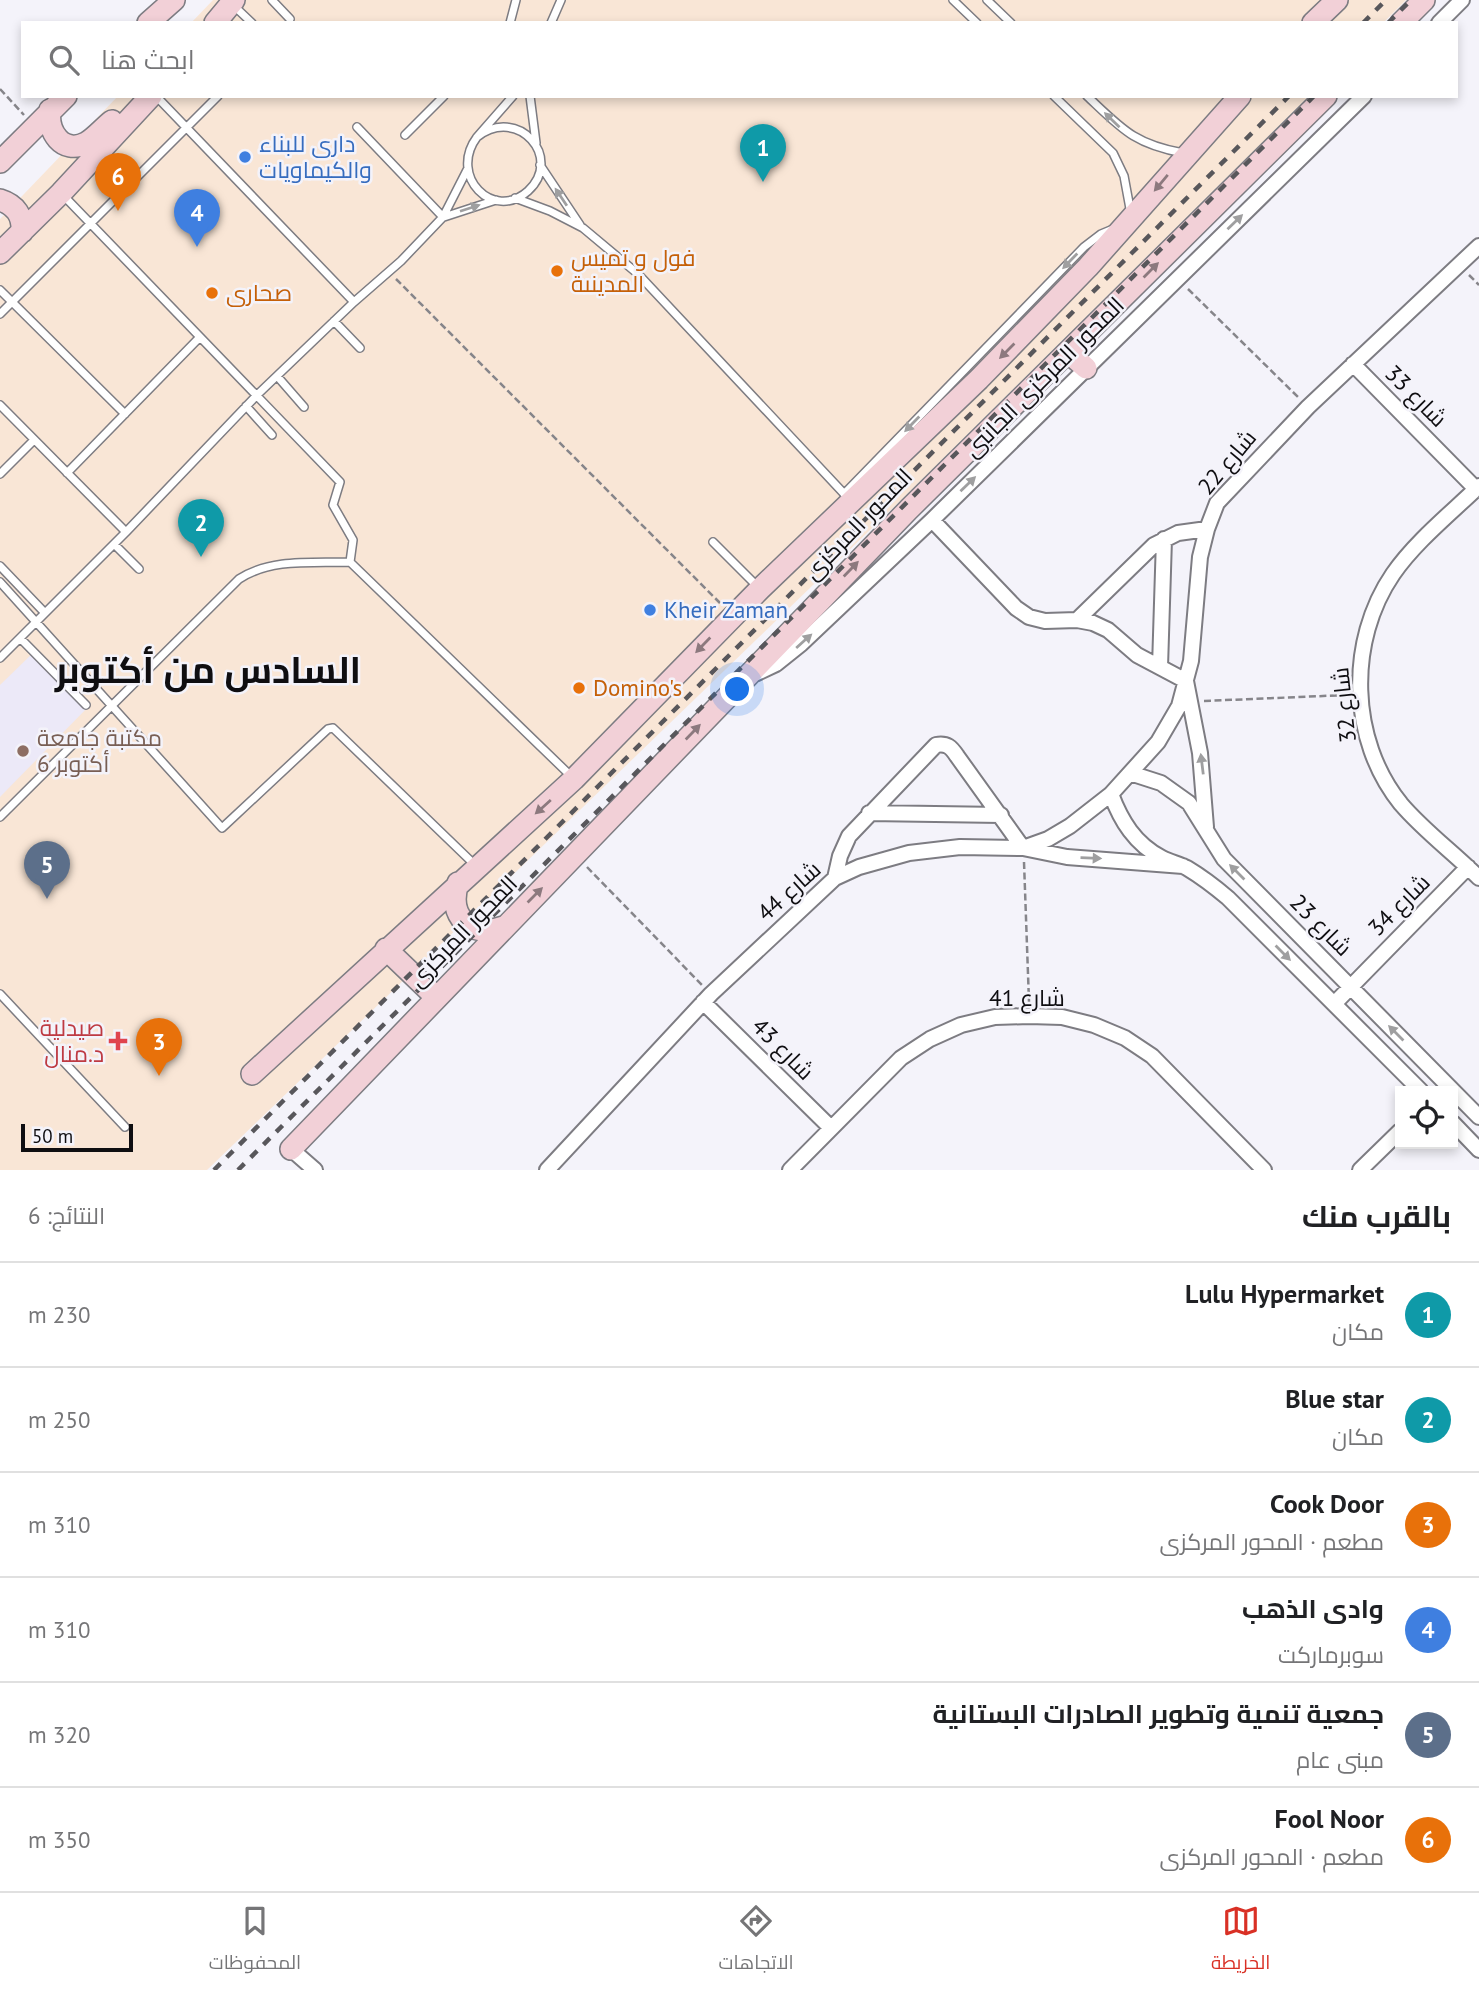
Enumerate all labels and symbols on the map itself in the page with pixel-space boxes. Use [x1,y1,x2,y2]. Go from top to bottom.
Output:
one-way arrow [1104,113,1121,129]
pin: 1 [740,124,786,182]
place label: دارى للبناء والكيماويات [259,129,372,184]
marker: دارى للبناء والكيماويات [237,149,253,165]
pin: 6 [95,153,141,211]
one-way arrow [1154,174,1169,192]
one-way arrow [554,188,567,207]
pin: 4 [174,189,220,247]
one-way arrow [460,203,481,213]
one-way arrow [1227,213,1244,230]
place label: فول و تميس المدينىة [571,243,696,298]
one-way arrow [1063,252,1079,269]
one-way arrow [1143,262,1159,279]
marker: فول و تميس المدينىة [549,263,565,279]
place label: صحارى [226,278,292,307]
marker: صحارى [204,285,220,301]
street label: المحور المركزى الجانبى [957,290,1130,463]
one-way arrow [999,342,1016,359]
street label: شارع 33 [1378,359,1453,434]
one-way arrow [904,415,920,432]
street label: شارع 22 [1191,423,1264,501]
street label: المحور المركزى [797,462,918,586]
one-way arrow [960,476,977,493]
pin: 2 [178,499,224,557]
one-way arrow [843,560,860,577]
place label: Kheir Zaman [664,595,788,624]
marker: Kheir Zaman [642,602,658,618]
one-way arrow [795,633,813,649]
one-way arrow [695,637,712,654]
district label: السادس من أكتوبر [54,645,361,693]
street label: شارع 32 [1325,666,1364,744]
your location [720,672,754,706]
place label: Domino's [593,673,682,702]
marker: Domino's [571,680,587,696]
place label: مكتبة جامعة 6 أكتوبر [37,723,162,778]
one-way arrow [684,724,700,741]
marker: مكتبة جامعة 6 أكتوبر [15,743,31,759]
one-way arrow [1196,753,1207,775]
one-way arrow [534,799,552,815]
pin: 5 [24,841,70,899]
one-way arrow [1080,852,1102,863]
street label: شارع 44 [751,854,828,928]
one-way arrow [1228,863,1245,880]
street label: شارع 34 [1362,868,1437,943]
street label: المحور المركزى [402,869,523,993]
one-way arrow [526,887,543,904]
street label: شارع 23 [1283,888,1358,963]
one-way arrow [1274,944,1291,960]
street label: شارع 41 [989,983,1065,1014]
street label: شارع 43 [745,1012,820,1087]
place label: صيدلية د.منال [40,1013,104,1068]
pin: 3 [136,1018,182,1076]
one-way arrow [1388,1025,1405,1042]
marker: صيدلية د.منال [110,1033,126,1049]
scale bar [21,1121,133,1153]

